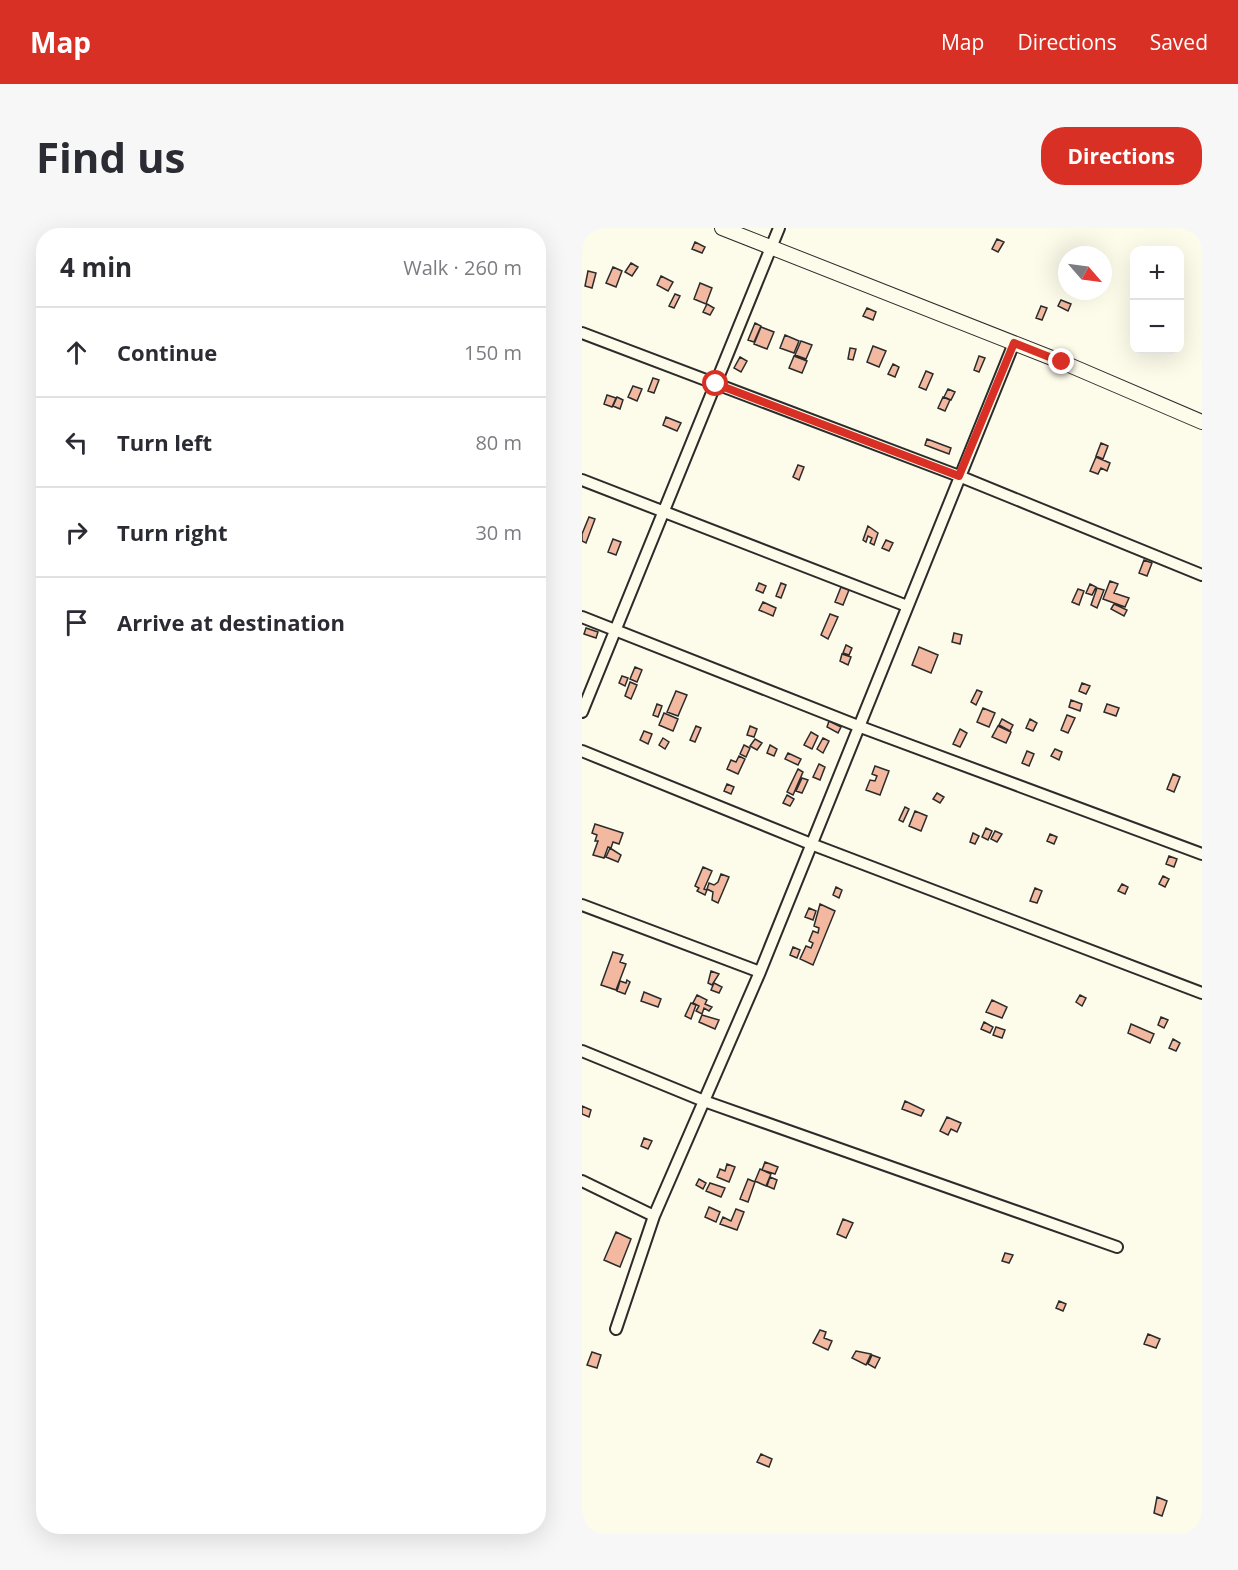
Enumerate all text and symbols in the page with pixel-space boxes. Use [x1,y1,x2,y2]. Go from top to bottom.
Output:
text: Map [30,23,91,61]
text: Map [941,28,984,56]
text: Directions [1017,28,1117,56]
text: Saved [1150,28,1208,56]
button: Directions [1041,127,1202,185]
text: Find us [36,128,185,185]
north arrow [1058,246,1112,300]
map controls [1130,246,1184,354]
button: + [1130,246,1184,300]
text: 4 min [60,249,132,285]
text: Walk · 260 m [403,254,522,281]
button: − [1130,300,1184,354]
icon: ahead [60,336,93,369]
text: Continue [117,337,217,367]
text: 150 m [464,339,522,366]
route end [1048,348,1074,374]
route start [702,370,728,396]
icon: left [60,426,93,459]
text: Turn left [117,427,212,457]
text: 80 m [475,429,522,456]
icon: right [60,516,93,549]
text: Turn right [117,517,228,547]
text: 30 m [475,519,522,546]
icon: arrive [60,606,93,639]
text: Arrive at destination [117,607,345,637]

